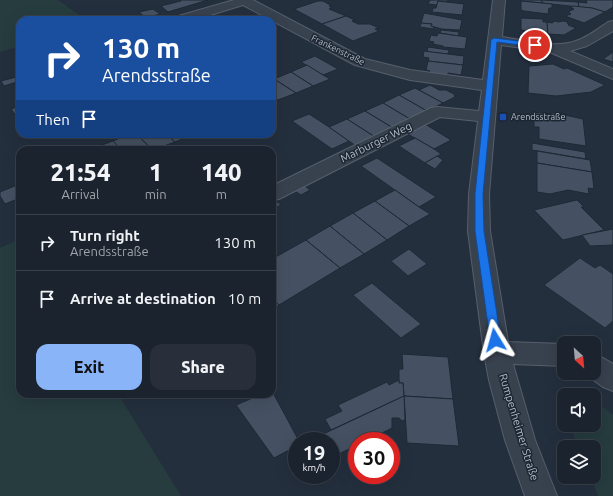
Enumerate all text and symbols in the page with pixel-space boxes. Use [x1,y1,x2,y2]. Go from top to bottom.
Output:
pin [518,28,552,62]
icon: right [36,32,88,84]
text: 130 m [102,32,180,63]
street label: Frankenstraße [310,33,366,67]
icon: arrive [524,34,546,56]
text: Arendsstraße [102,65,211,85]
icon: arrive [78,108,100,130]
text: Then [36,111,70,128]
marker: Arendsstraße [498,112,508,122]
place label: Arendsstraße [511,112,565,122]
street label: Marburger Weg [338,120,414,164]
text: 21:54 [50,159,110,186]
text: 1 [149,159,162,186]
text: 140 [201,159,242,186]
text: Arrival [61,187,99,201]
text: min [145,187,167,201]
text: m [216,187,227,201]
text: Turn right [70,227,140,244]
icon: right [36,232,58,254]
text: 130 m [214,234,256,251]
text: Arendsstraße [70,244,149,258]
icon: arrive [36,288,58,310]
text: Arrive at destination [70,290,216,307]
text: 10 m [228,290,261,307]
position arrow [474,319,516,361]
north arrow [557,336,601,380]
map controls [557,336,601,484]
button: Exit [36,344,142,390]
button: Share [150,344,256,390]
street label: Rumpenheimer Straße [497,372,541,482]
button: sound [557,388,601,432]
speed limit sign: 30 [348,432,400,484]
button: layers [557,440,601,484]
text: 19 [303,441,325,464]
text: km/h [302,462,326,473]

